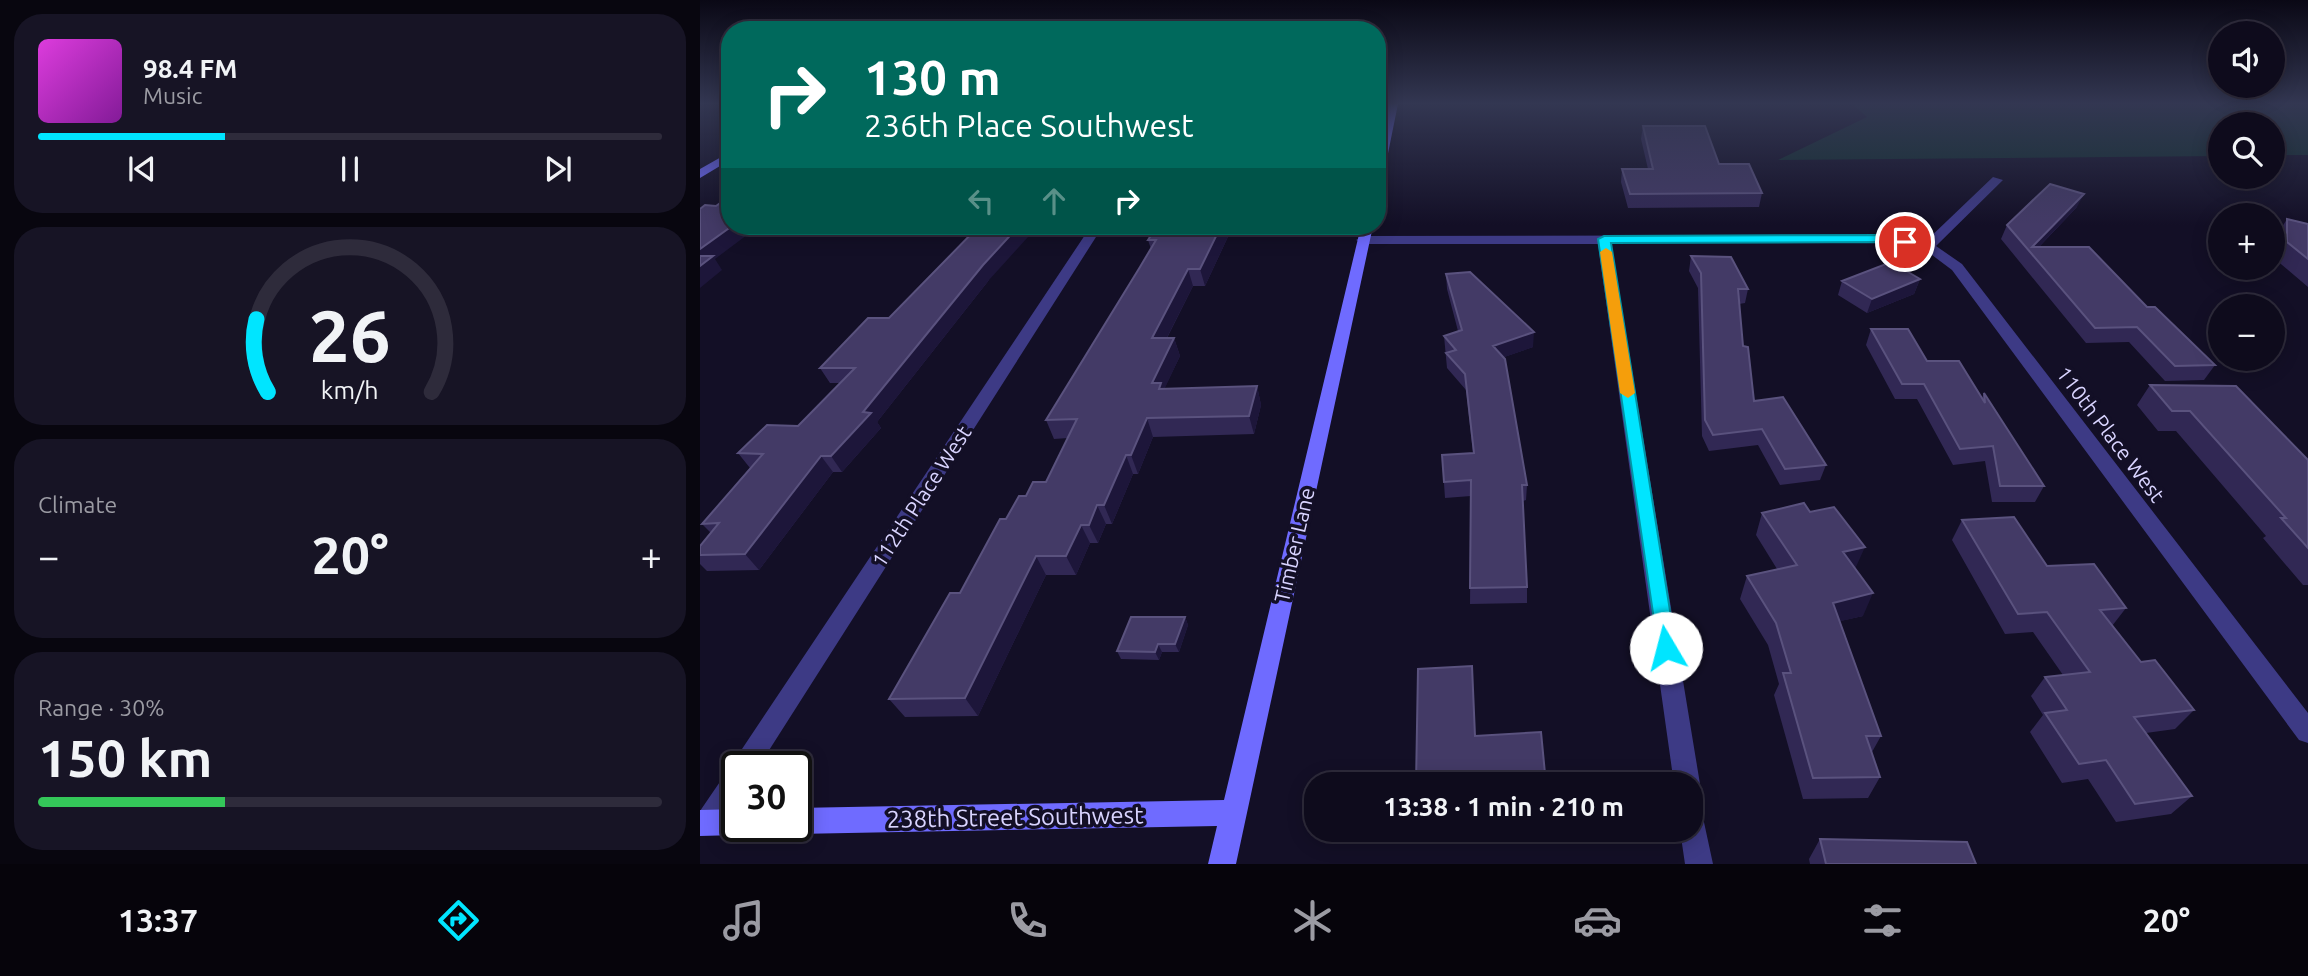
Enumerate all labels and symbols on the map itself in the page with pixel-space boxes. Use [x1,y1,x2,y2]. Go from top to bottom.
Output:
pin [1875,212,1935,272]
street label: 110th Place West [2052,361,2170,507]
street label: 112th Place West [866,421,976,571]
street label: Timber Lane [1269,485,1319,605]
position arrow [1629,611,1703,685]
speed limit sign: 30 [721,751,812,842]
street label: 238th Street Southwest [886,801,1144,833]

